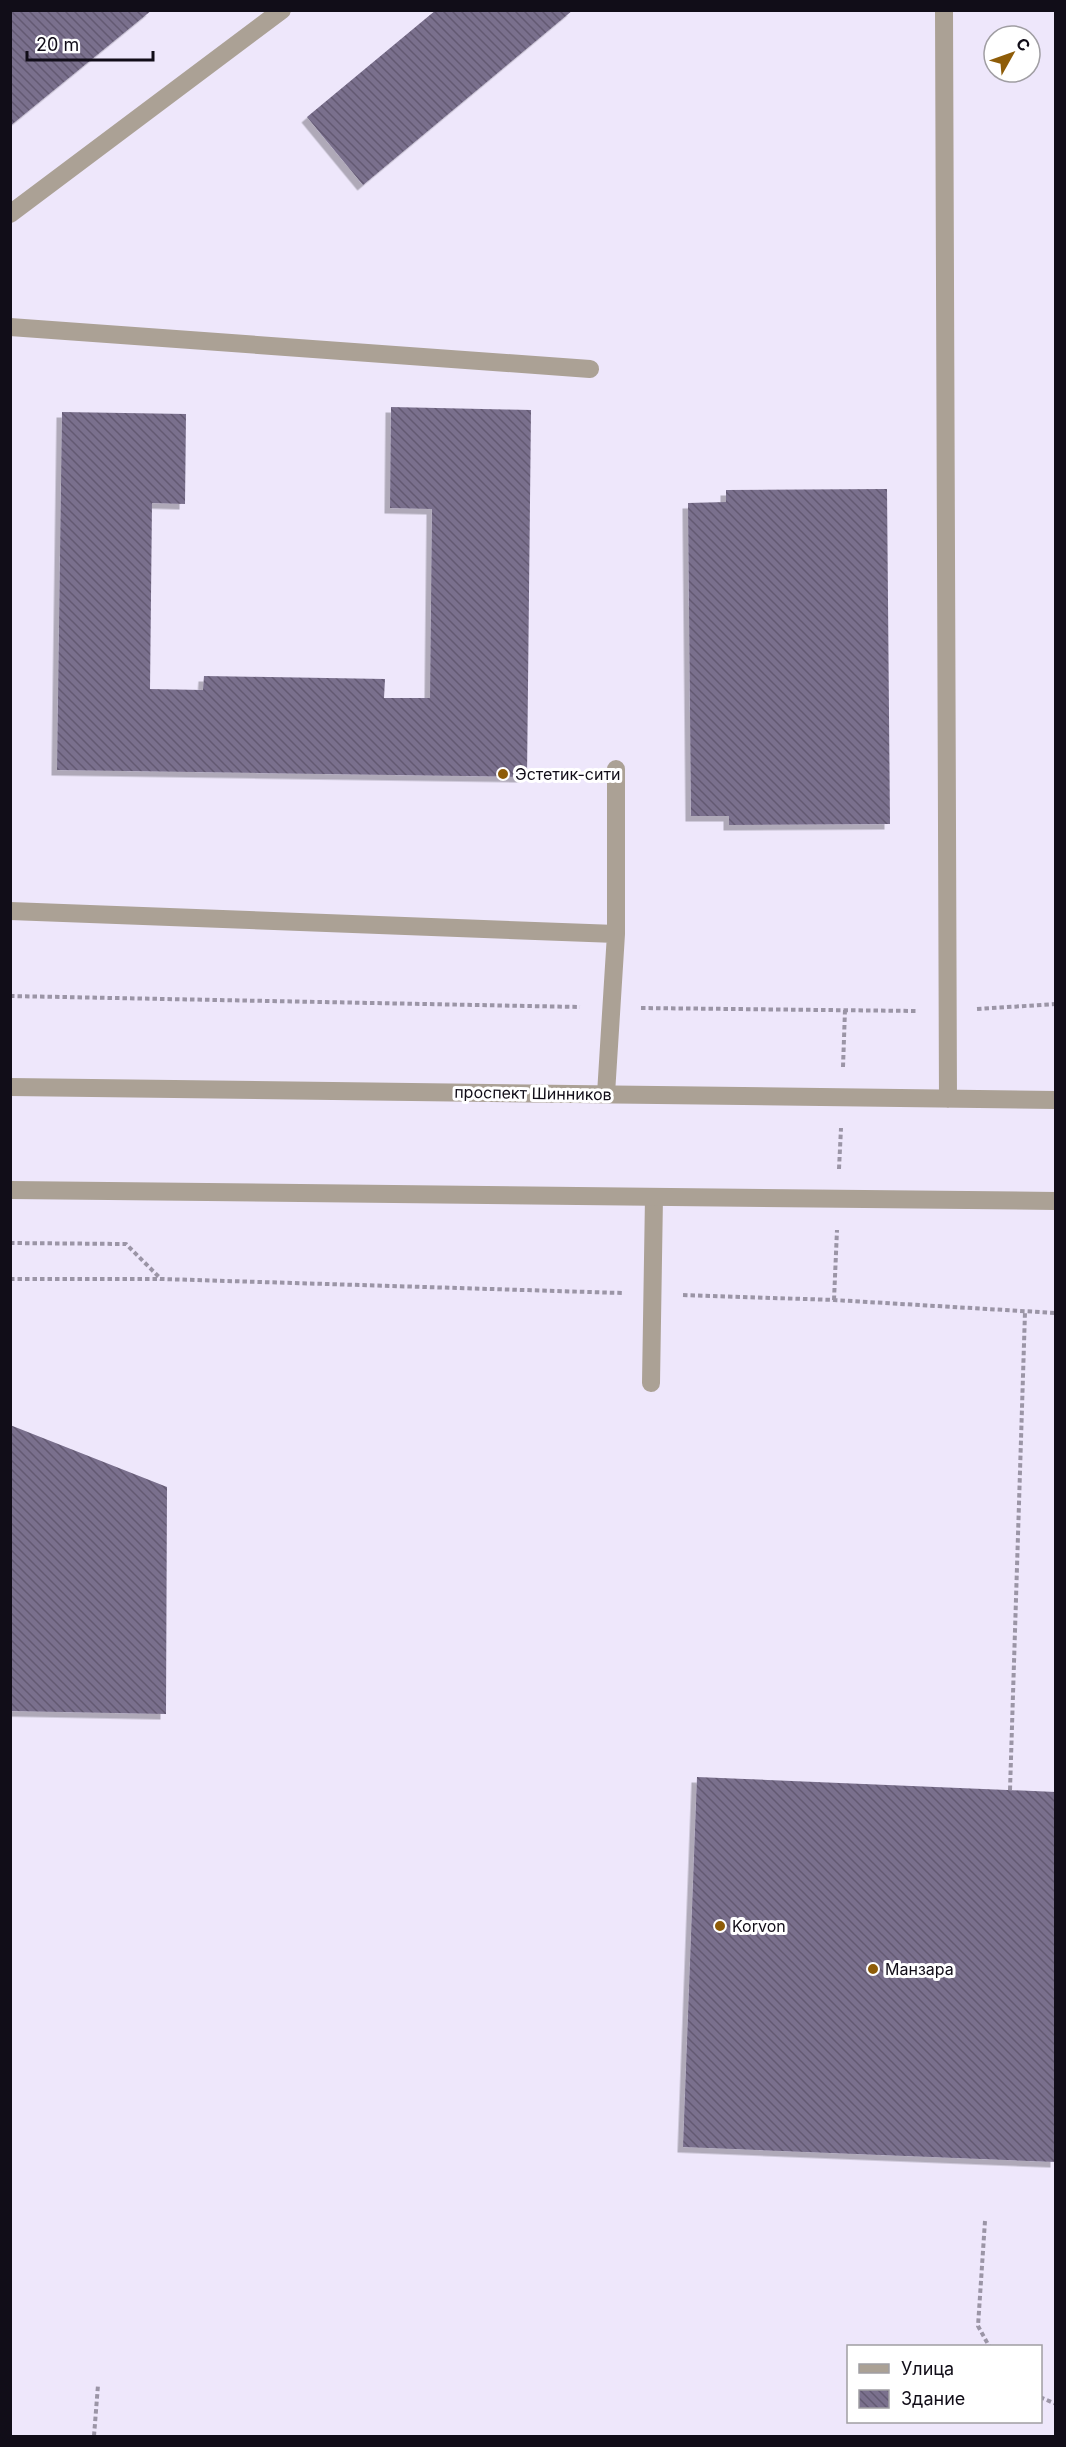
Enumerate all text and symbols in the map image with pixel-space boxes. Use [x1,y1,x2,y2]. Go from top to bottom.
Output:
scale bar [27,24,153,62]
north arrow [982,24,1042,84]
text: С [1012,33,1035,55]
text: 20 m [36,34,79,55]
place label: Эстетик-сити [515,764,621,784]
marker: Эстетик-сити [496,767,510,781]
street label: проспект Шинников [454,1082,612,1104]
place label: Korvon [732,1916,786,1936]
marker: Korvon [713,1919,727,1933]
place label: Манзара [885,1959,954,1979]
marker: Манзара [866,1962,880,1976]
legend [847,2345,1042,2423]
text: Улица [901,2358,954,2379]
text: Здание [901,2388,965,2409]

